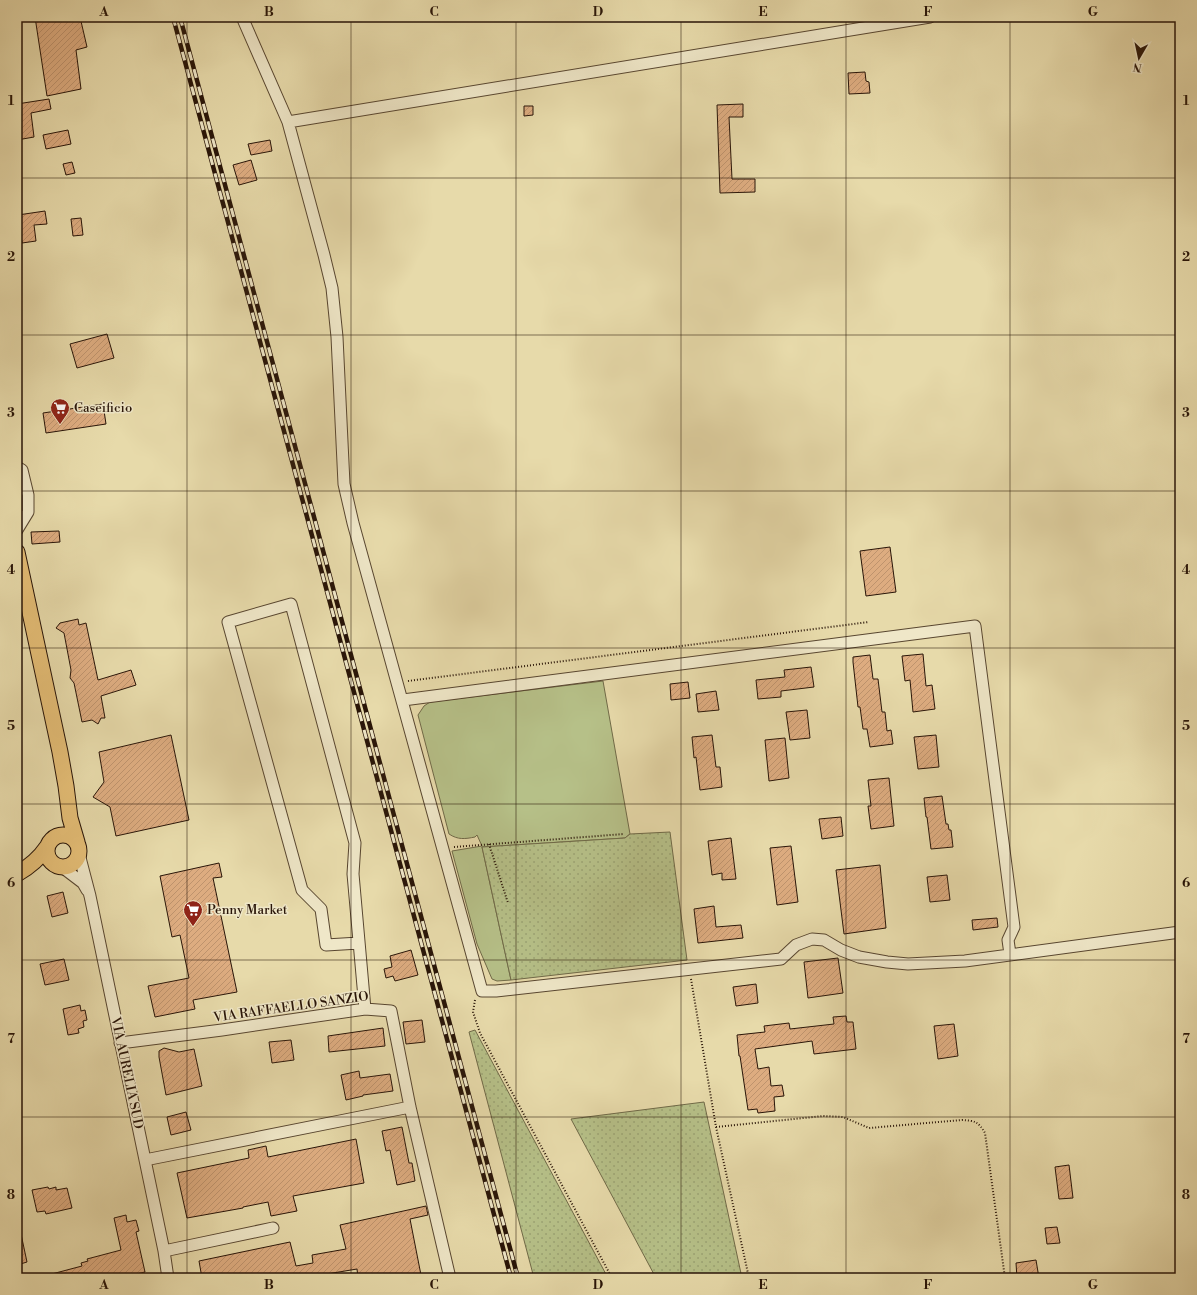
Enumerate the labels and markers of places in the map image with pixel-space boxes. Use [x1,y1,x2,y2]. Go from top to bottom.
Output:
supermarket icon: Caseificio [49,397,71,425]
place label: Caseificio [74,400,132,416]
supermarket icon: Penny Market [182,899,204,927]
place label: Penny Market [207,902,288,918]

